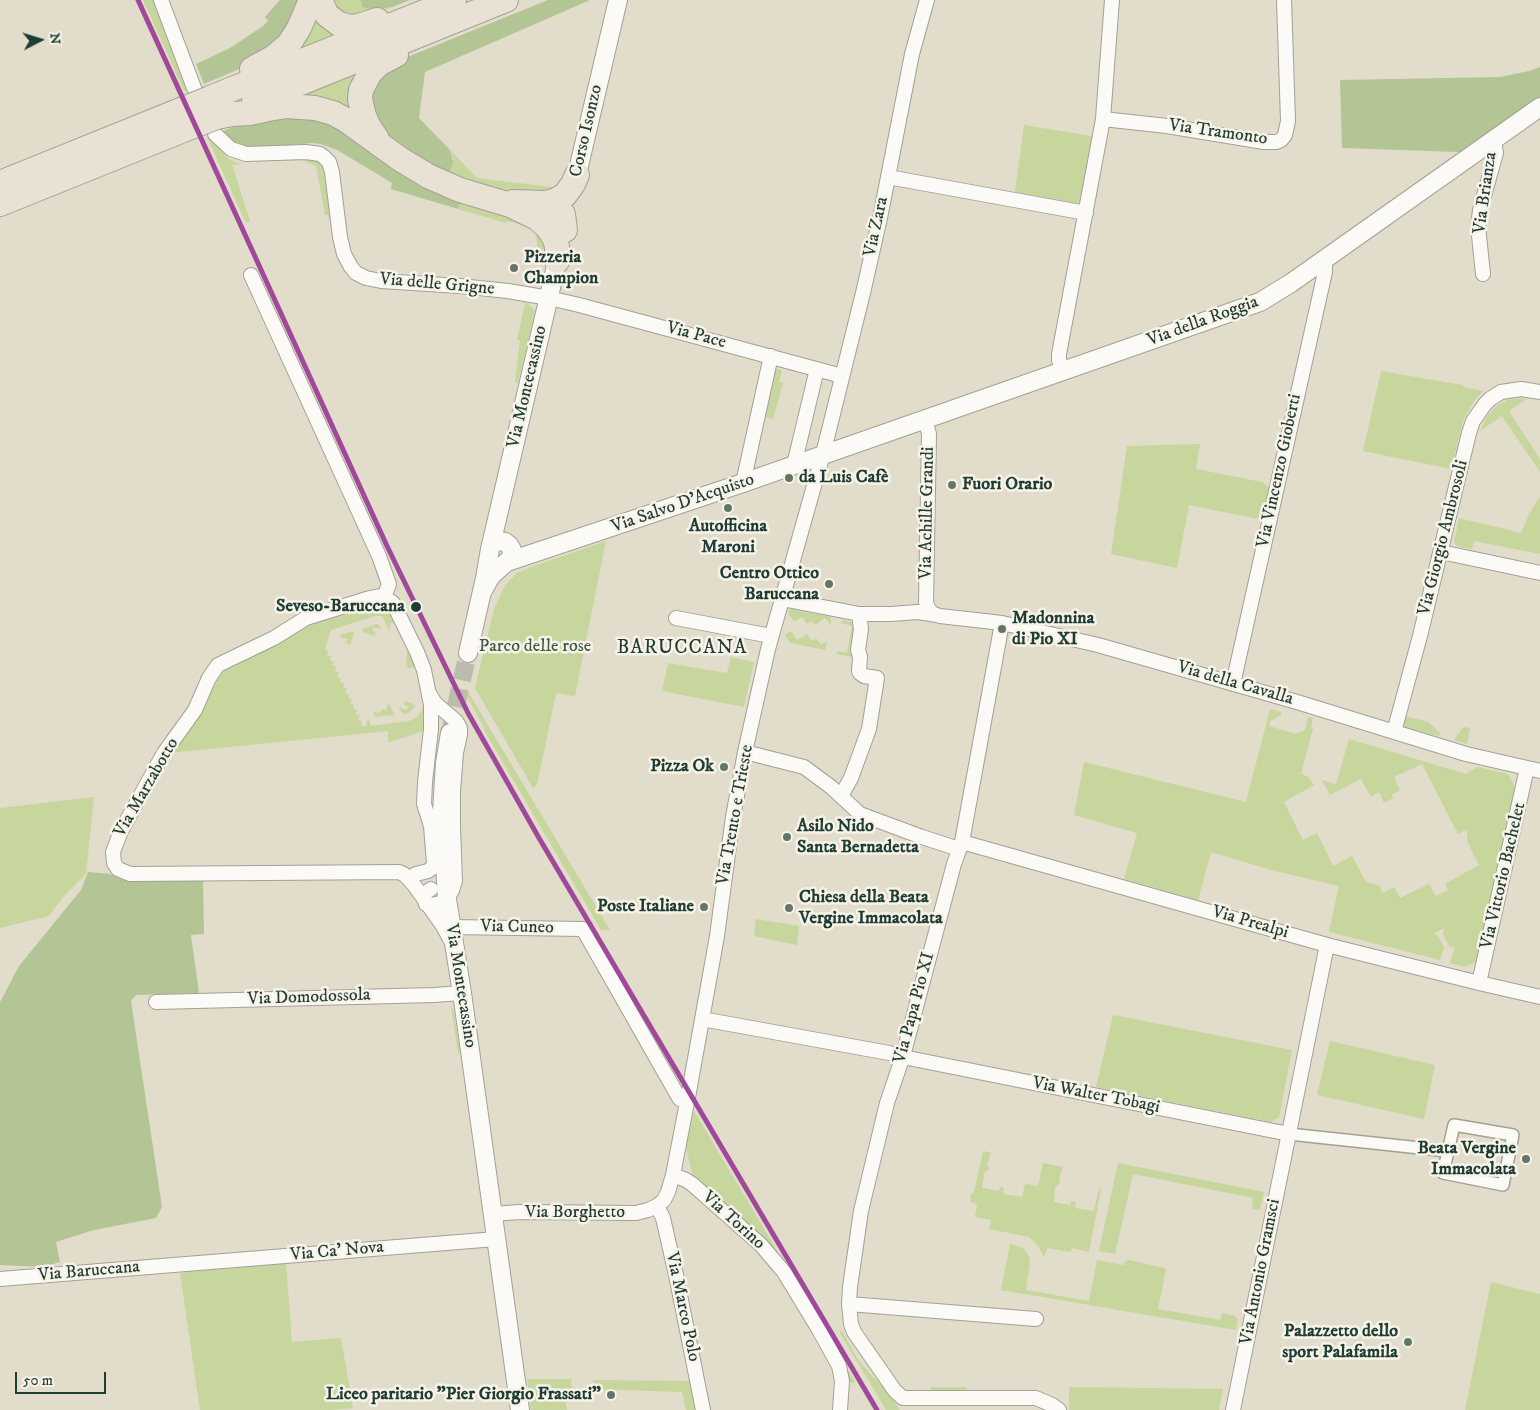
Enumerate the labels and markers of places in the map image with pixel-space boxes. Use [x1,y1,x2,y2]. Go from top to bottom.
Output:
place label: Pizzeria Champion [524,247,598,290]
marker: Pizzeria Champion [508,262,520,274]
place label: da Luis Cafè [799,467,888,489]
marker: da Luis Cafè [783,472,795,484]
place label: Fuori Orario [962,474,1052,496]
marker: Fuori Orario [946,479,958,491]
marker: Autofficina Maroni [722,502,734,514]
place label: Autofficina Maroni [689,516,767,558]
place label: Centro Ottico Baruccana [720,563,819,606]
marker: Centro Ottico Baruccana [823,578,835,590]
place label: Seveso-Baruccana [276,596,405,618]
marker: Seveso-Baruccana [409,600,423,614]
place label: Madonnina di Pio XI [1012,608,1094,650]
marker: Madonnina di Pio XI [996,623,1008,635]
place label: Pizza Ok [650,756,714,778]
marker: Pizza Ok [718,761,730,773]
place label: Asilo Nido Santa Bernadetta [797,816,919,859]
marker: Asilo Nido Santa Bernadetta [781,831,793,843]
place label: Chiesa della Beata Vergine Immacolata [799,887,943,930]
place label: Poste Italiane [597,896,694,918]
marker: Poste Italiane [698,901,710,913]
marker: Chiesa della Beata Vergine Immacolata [783,902,795,914]
place label: Beata Vergine Immacolata [1417,1138,1516,1180]
marker: Beata Vergine Immacolata [1520,1153,1532,1165]
place label: Palazzetto dello sport Palafamila [1282,1321,1398,1364]
marker: Palazzetto dello sport Palafamila [1402,1336,1414,1348]
place label: Liceo paritario "Pier Giorgio Frassati" [326,1384,601,1406]
marker: Liceo paritario "Pier Giorgio Frassati" [605,1389,617,1401]

